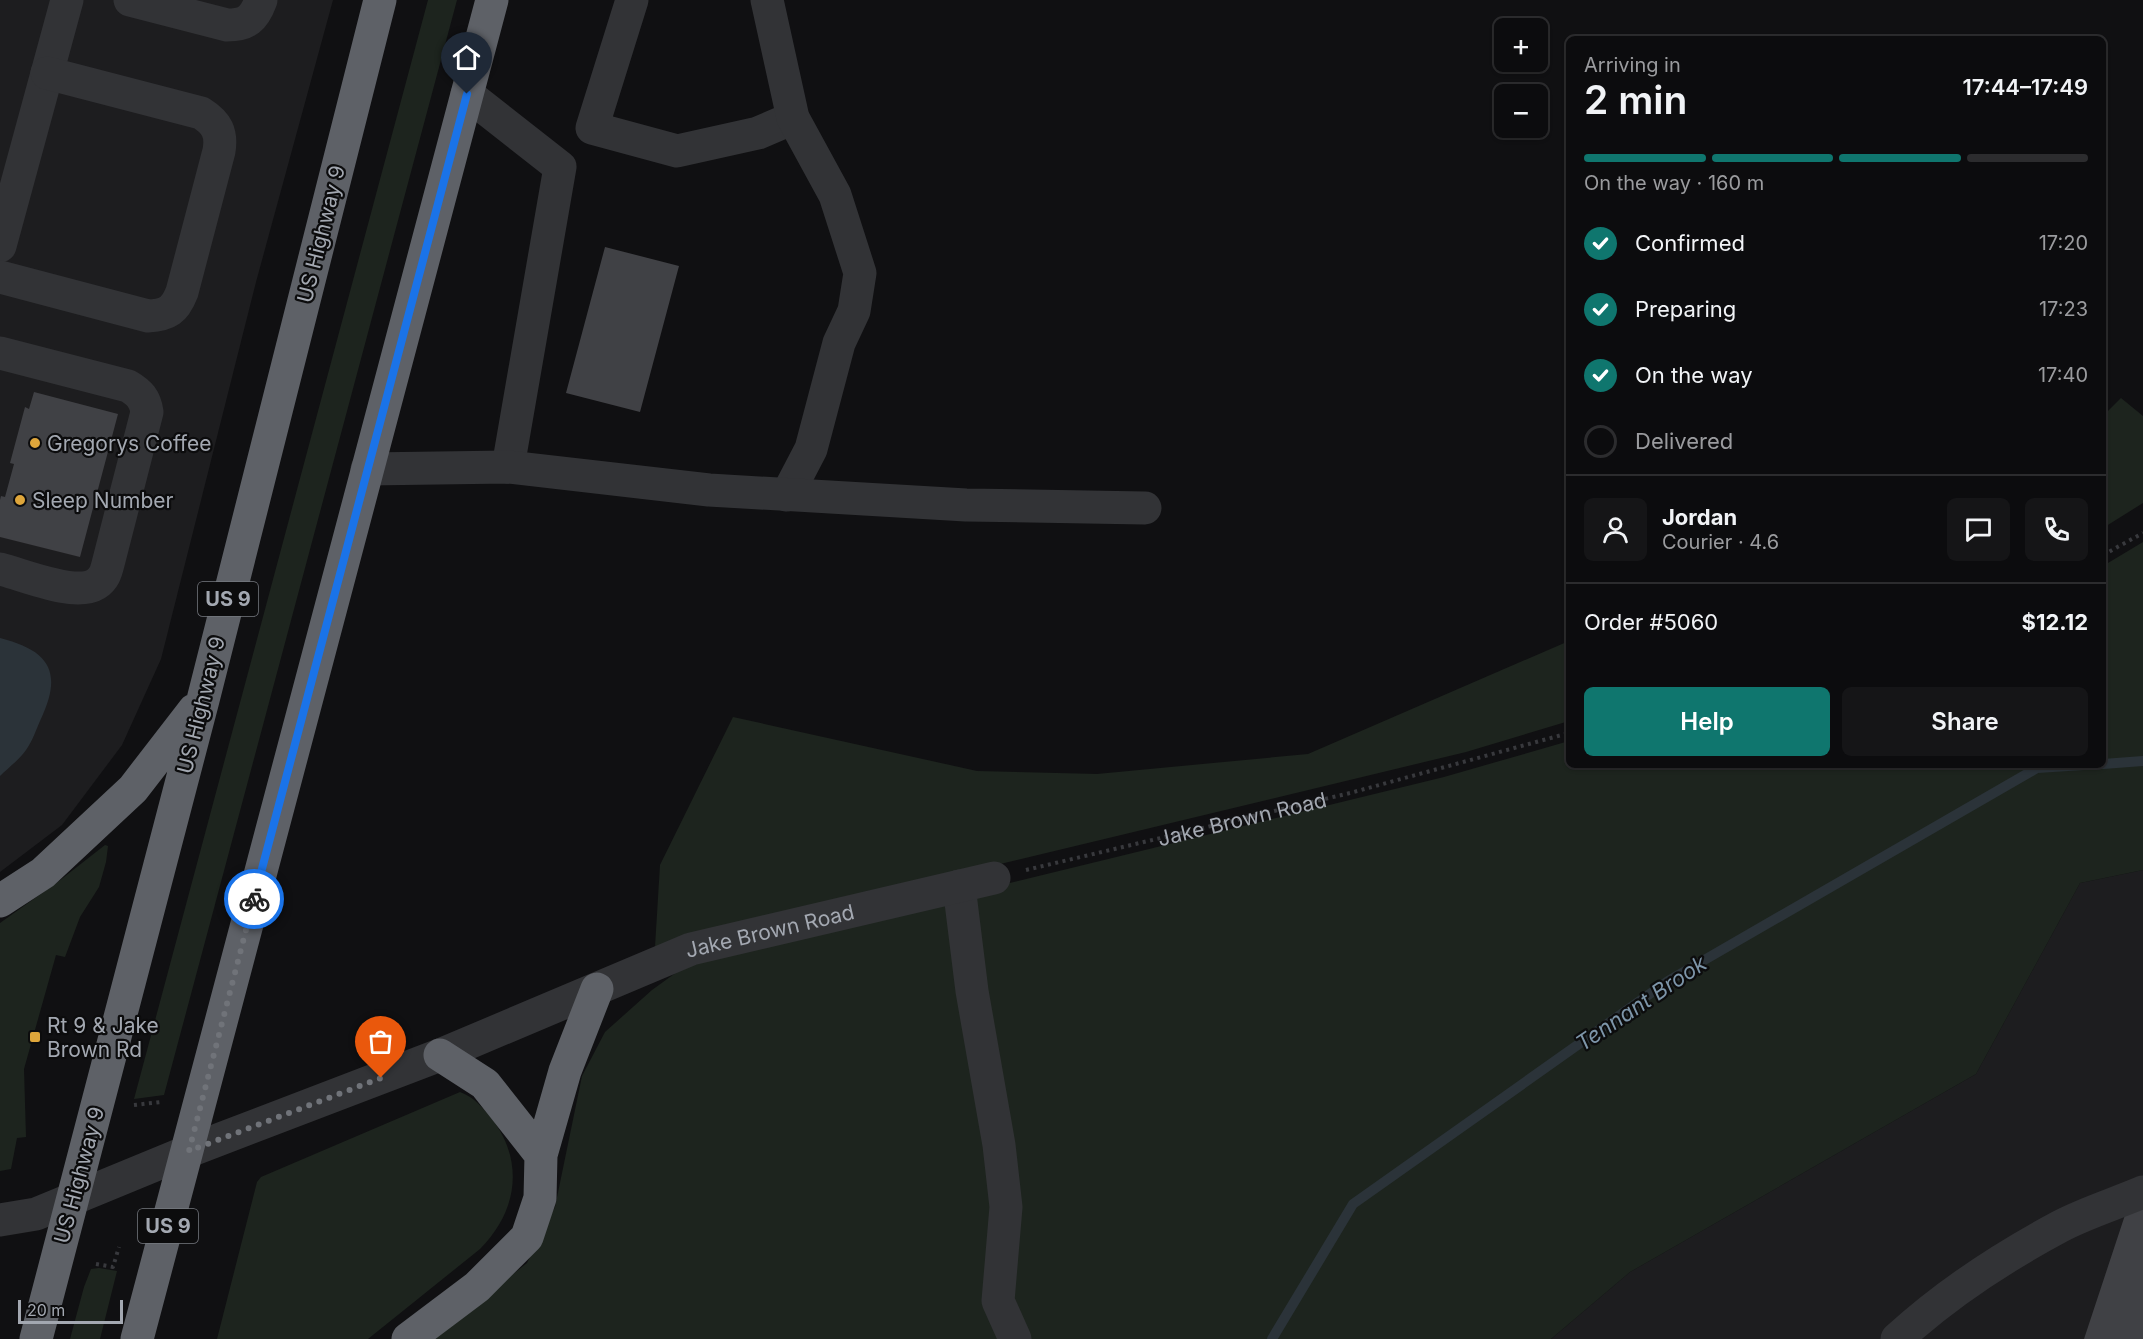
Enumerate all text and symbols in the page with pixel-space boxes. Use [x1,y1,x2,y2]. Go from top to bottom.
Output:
map controls [1494,18,1548,138]
button: + [1494,18,1548,72]
pin [441,32,492,94]
icon: home [450,41,483,74]
text: Arriving in [1584,53,1681,77]
text: 17:44–17:49 [1962,74,2088,100]
text: 2 min [1584,76,1687,123]
button: − [1494,84,1548,138]
street label: US Highway 9 [292,163,350,305]
text: On the way · 160 m [1584,171,1764,195]
icon: check [1584,227,1617,260]
text: Confirmed [1635,230,1745,256]
text: 17:20 [2039,231,2088,255]
icon: check [1584,293,1617,326]
text: Preparing [1635,296,1736,322]
text: 17:23 [2039,297,2088,321]
icon: check [1584,359,1617,392]
text: On the way [1635,362,1753,388]
text: 17:40 [2038,363,2088,387]
text: Delivered [1635,428,1733,454]
place label: Gregorys Coffee [47,431,212,456]
marker: Gregorys Coffee [28,436,42,450]
place label: Sleep Number [32,488,174,513]
marker: Sleep Number [13,493,27,507]
button: person [1584,498,1647,561]
button: chat [1947,498,2010,561]
button: phone [2025,498,2088,561]
text: Jordan [1662,504,1737,530]
text: Courier · 4.6 [1662,530,1779,554]
road number: US 9 [198,582,258,616]
text: Order #5060 [1584,609,1718,635]
text: $12.12 [2022,609,2088,635]
street label: US Highway 9 [172,634,230,776]
button: Help [1584,687,1830,756]
button: Share [1842,687,2088,756]
street label: Jake Brown Road [1155,787,1329,851]
courier [224,869,284,929]
icon: bike [238,883,271,916]
street label: Jake Brown Road [683,899,857,962]
water label: Tennant Brook [1571,949,1712,1056]
place label: Rt 9 & Jake Brown Rd [47,1013,159,1062]
pin [355,1016,406,1078]
icon: bag [364,1025,397,1058]
marker: Rt 9 & Jake Brown Rd [28,1030,42,1044]
street label: US Highway 9 [49,1104,109,1246]
road number: US 9 [138,1209,198,1243]
scale bar [18,1297,123,1324]
text: 20 m [27,1300,65,1320]

